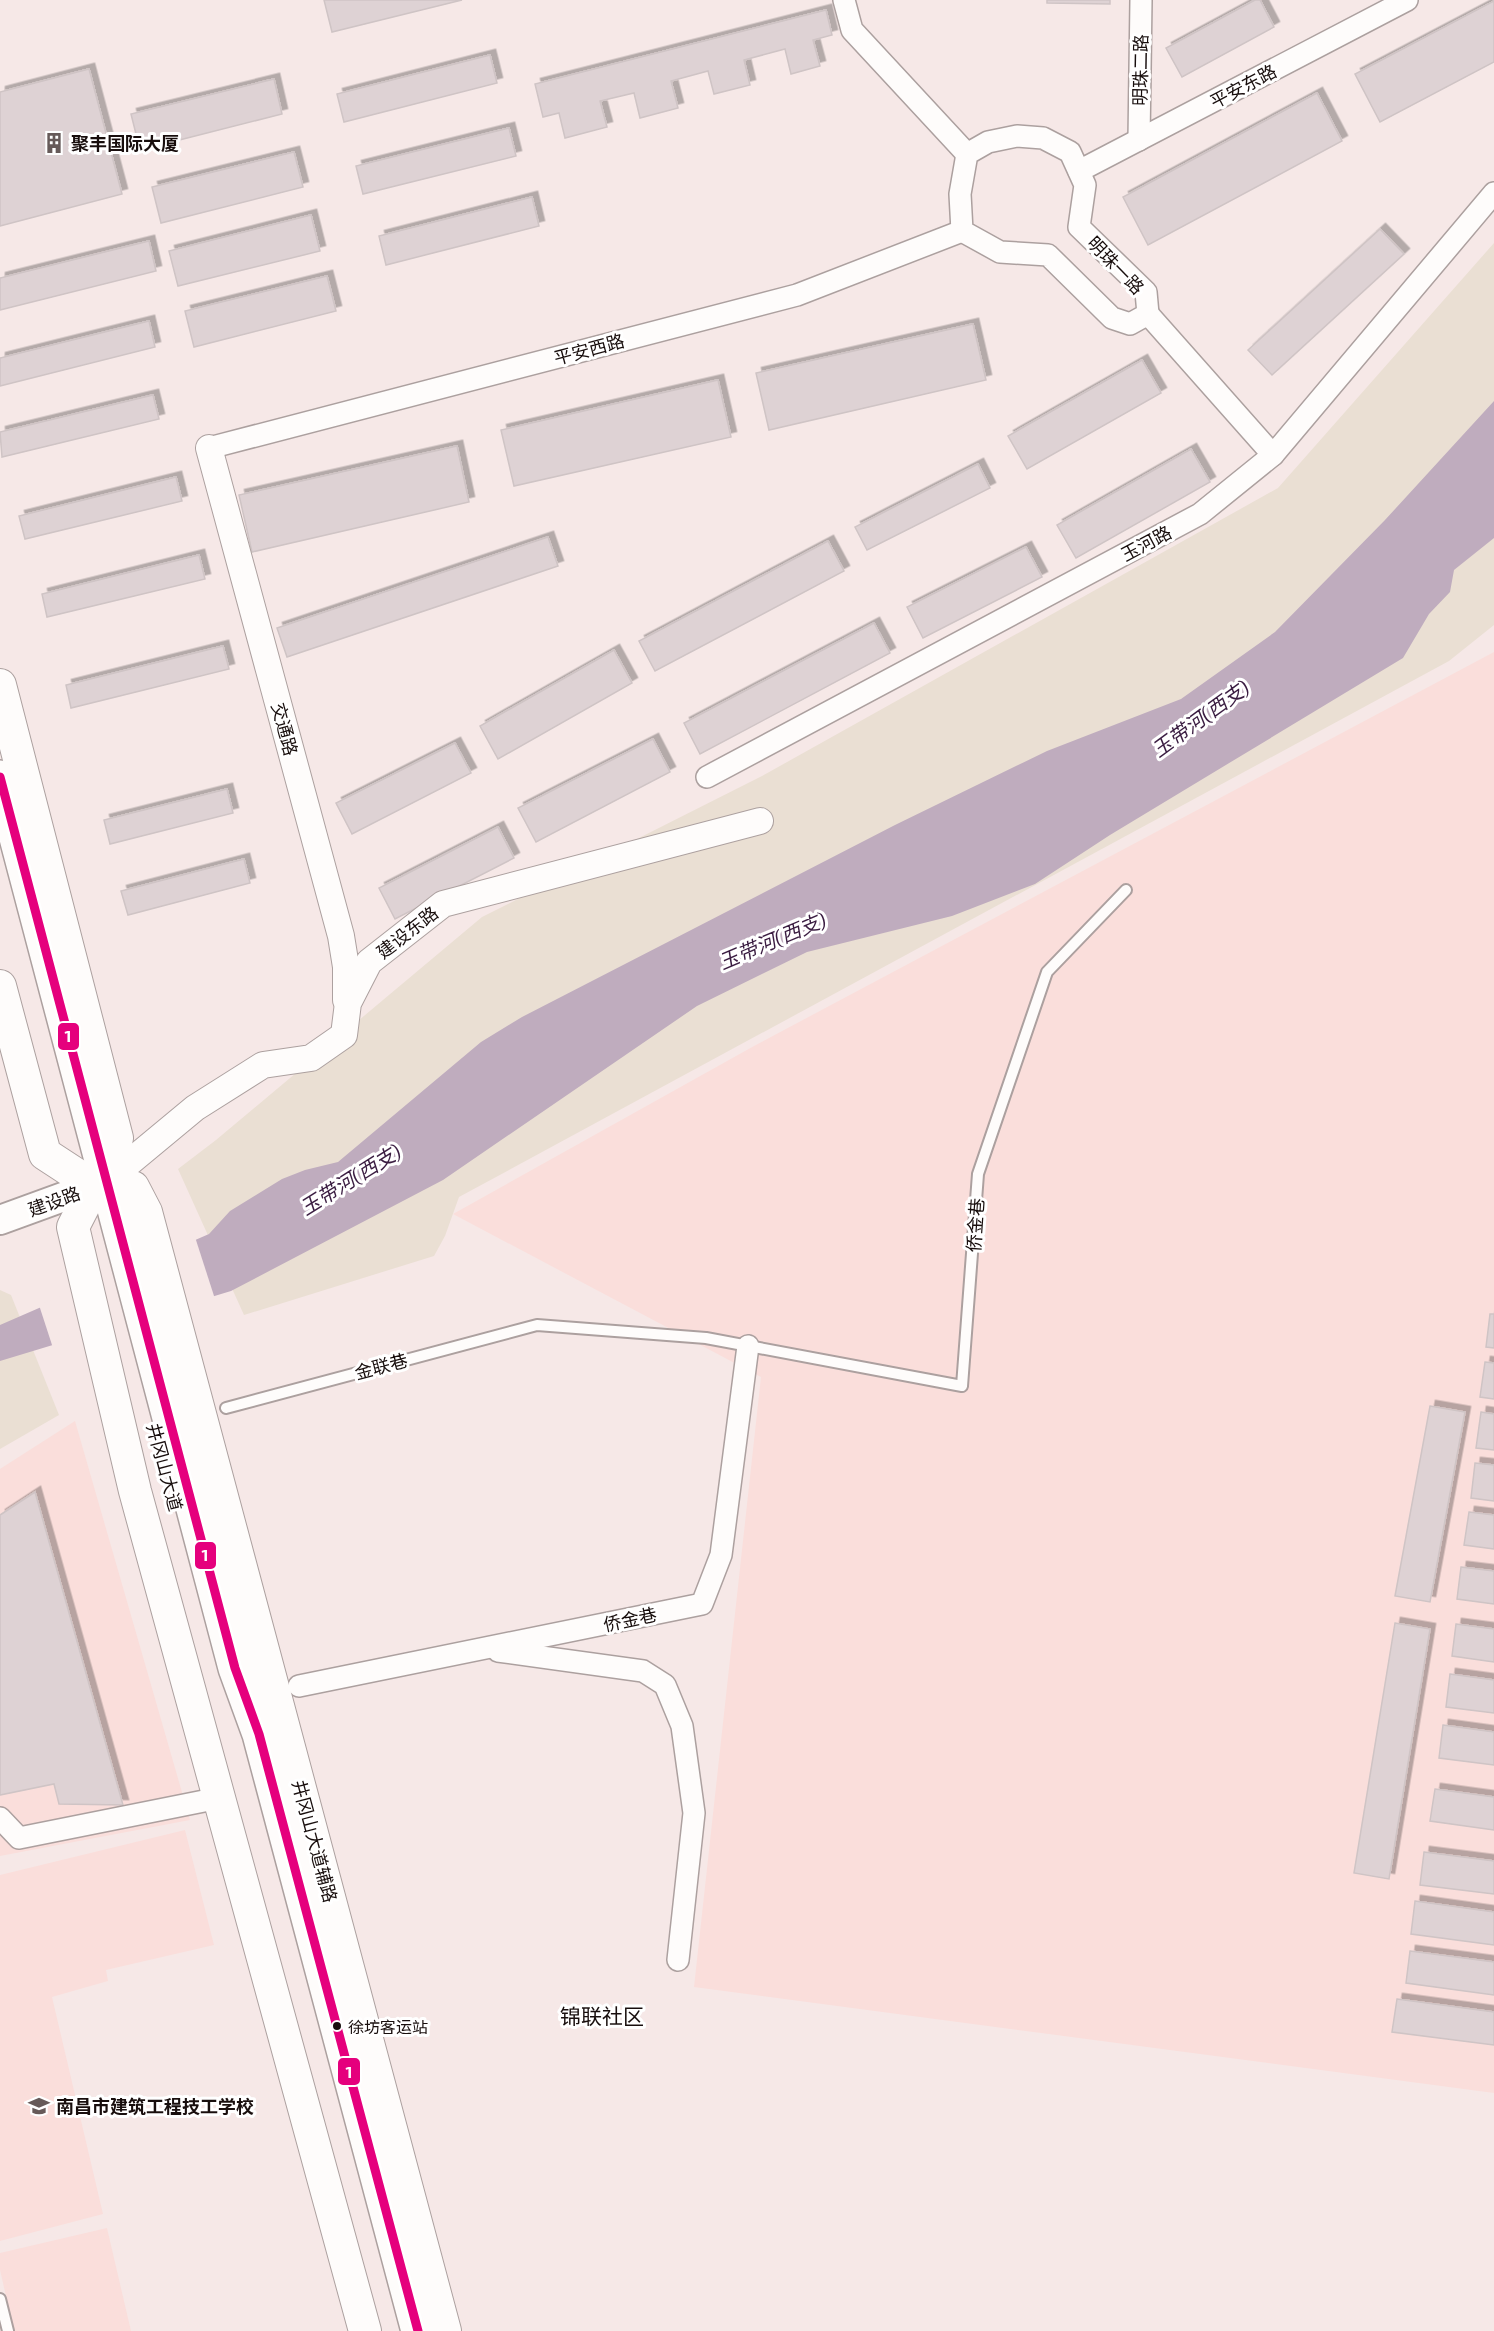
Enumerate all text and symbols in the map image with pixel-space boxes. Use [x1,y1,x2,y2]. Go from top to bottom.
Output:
street label: 明珠二路 [1128,34,1152,106]
street label: 平安东路 [1206,59,1280,113]
building icon: 聚丰国际大厦 [42,131,66,155]
place label: 聚丰国际大厦 [71,132,179,154]
street label: 明珠一路 [1083,231,1149,299]
street label: 平安西路 [551,329,627,369]
street label: 玉河路 [1117,521,1175,565]
water label: 玉带河(西支) [1147,675,1253,761]
street label: 交通路 [267,700,303,758]
street label: 建设东路 [372,901,442,963]
water label: 玉带河(西支) [715,907,829,973]
line badge: 1 [57,1022,80,1051]
text: 1 [65,1026,71,1045]
water label: 玉带河(西支) [295,1139,405,1219]
street label: 建设路 [25,1181,83,1221]
street label: 侨金巷 [962,1197,988,1253]
street label: 金联巷 [352,1348,410,1384]
street label: 井冈山大道 [143,1421,187,1513]
line badge: 1 [194,1541,217,1570]
text: 1 [202,1545,208,1564]
street label: 侨金巷 [601,1603,659,1635]
street label: 井冈山大道辅路 [288,1777,342,1905]
district label: 锦联社区 [560,2003,644,2028]
place label: 徐坊客运站 [348,2017,428,2036]
marker: 徐坊客运站 [331,2020,343,2032]
line badge: 1 [337,2057,361,2086]
text: 1 [346,2062,352,2081]
school or university icon: 南昌市建筑工程技工学校 [27,2094,51,2118]
place label: 南昌市建筑工程技工学校 [56,2095,254,2117]

